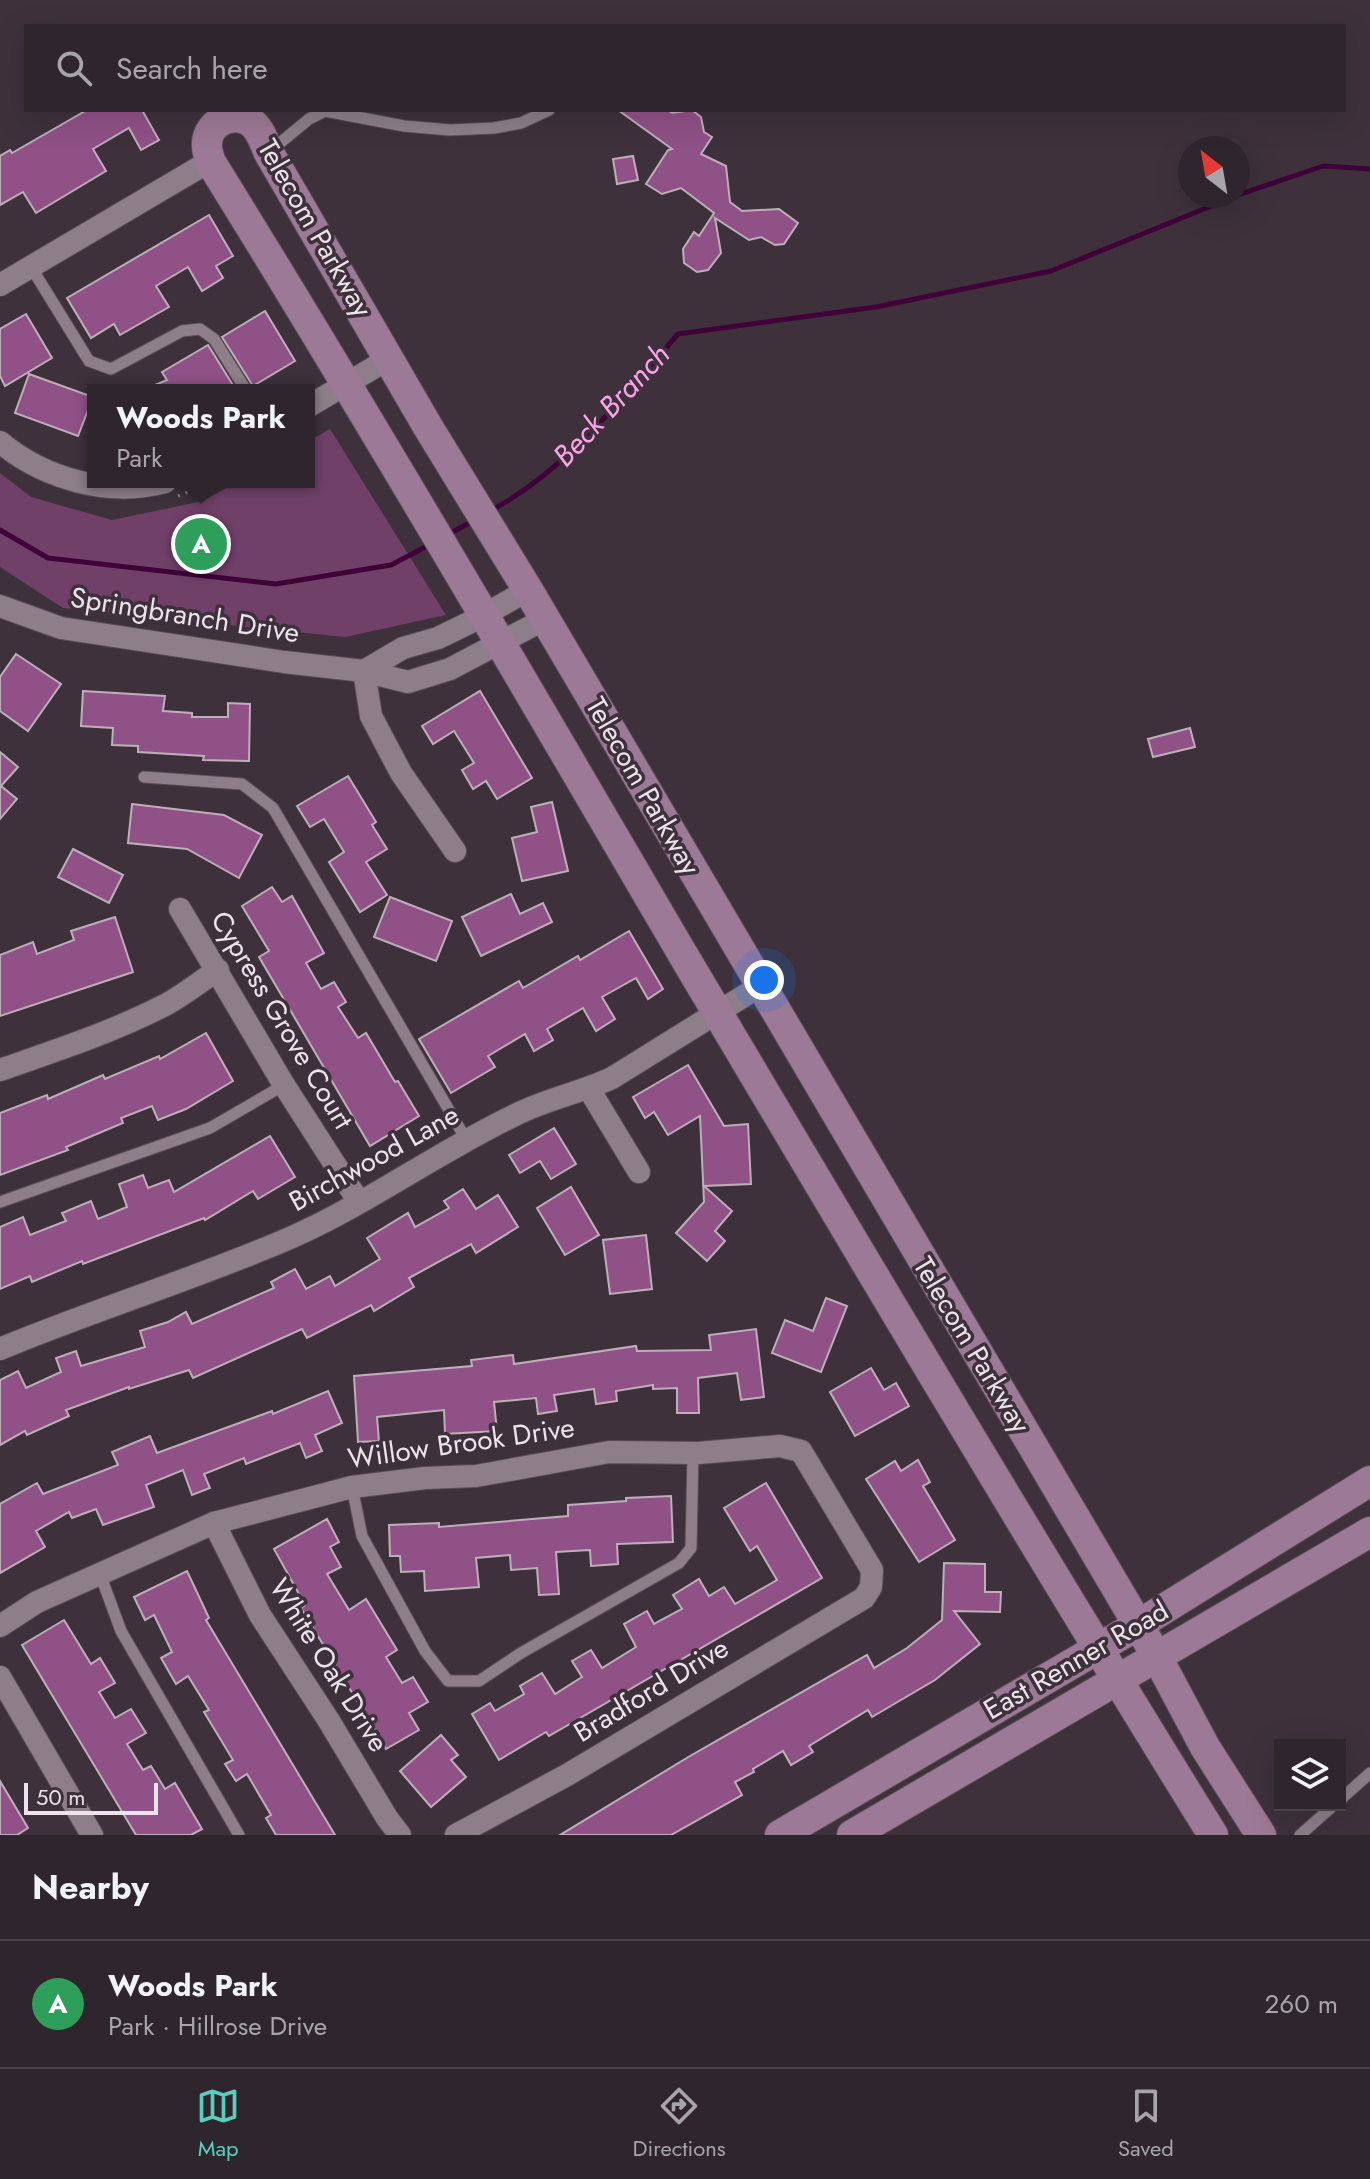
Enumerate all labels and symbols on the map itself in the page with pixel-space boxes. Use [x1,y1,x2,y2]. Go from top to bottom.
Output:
street label: Telecom Parkway [247,131,383,325]
north arrow [1178,136,1250,208]
water label: Beck Branch [543,334,679,476]
pin: A [175,514,227,574]
street label: Springbranch Drive [68,577,302,653]
street label: Telecom Parkway [575,689,711,883]
street label: Cypress Grove Court [201,903,364,1137]
your location [744,960,784,1000]
street label: Birchwood Lane [282,1094,466,1222]
street label: Telecom Parkway [903,1249,1041,1442]
street label: Willow Brook Drive [345,1407,577,1479]
street label: White Oak Drive [259,1570,399,1760]
street label: East Renner Road [976,1590,1176,1730]
street label: Bradford Drive [566,1628,736,1752]
scale bar [24,1779,158,1815]

